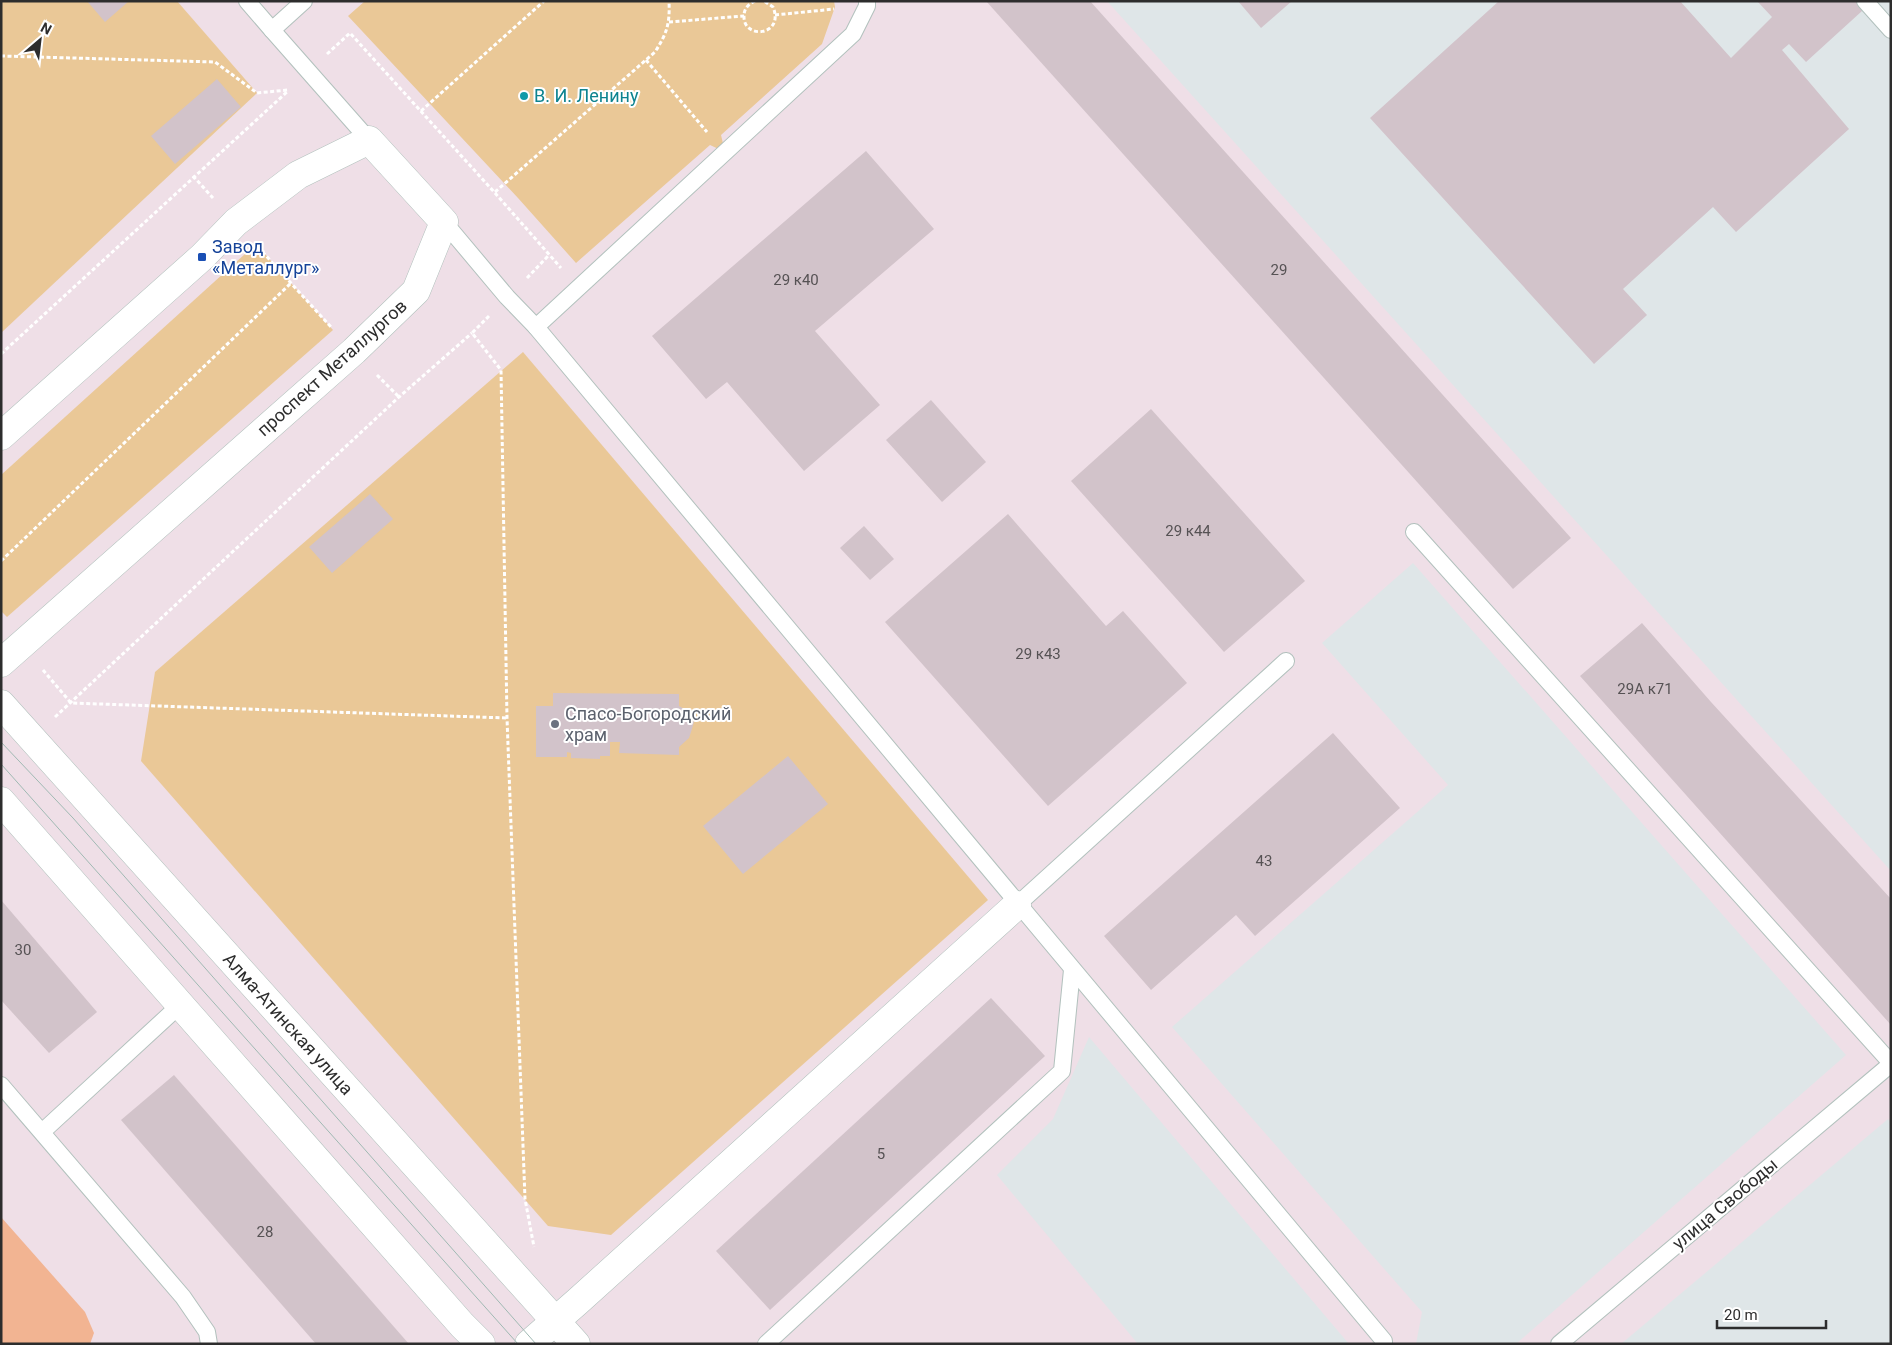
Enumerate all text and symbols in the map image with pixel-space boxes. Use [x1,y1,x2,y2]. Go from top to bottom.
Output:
north arrow [15,15,65,65]
text: N [38,19,54,38]
place label: В. И. Ленину [534,85,639,106]
marker: В. И. Ленину [518,90,530,102]
place label: Завод «Металлург» [212,236,319,278]
marker: Завод «Металлург» [196,251,208,263]
house number: 29 [1271,261,1287,279]
house number: 29 к40 [773,271,819,289]
street label: проспект Металлургов [253,295,411,440]
house number: 29 к44 [1165,522,1211,540]
house number: 29 к43 [1015,645,1061,663]
house number: 29А к71 [1617,680,1673,698]
place label: Спасо-Богородский храм [565,703,731,745]
marker: Спасо-Богородский храм [549,718,561,730]
house number: 43 [1256,852,1272,870]
house number: 30 [15,941,31,959]
street label: Алма-Атинская улица [219,948,358,1099]
house number: 5 [877,1145,885,1163]
street label: улица Свободы [1668,1154,1781,1254]
house number: 28 [257,1223,273,1241]
scale bar [1717,1298,1826,1330]
text: 20 m [1724,1306,1758,1324]

